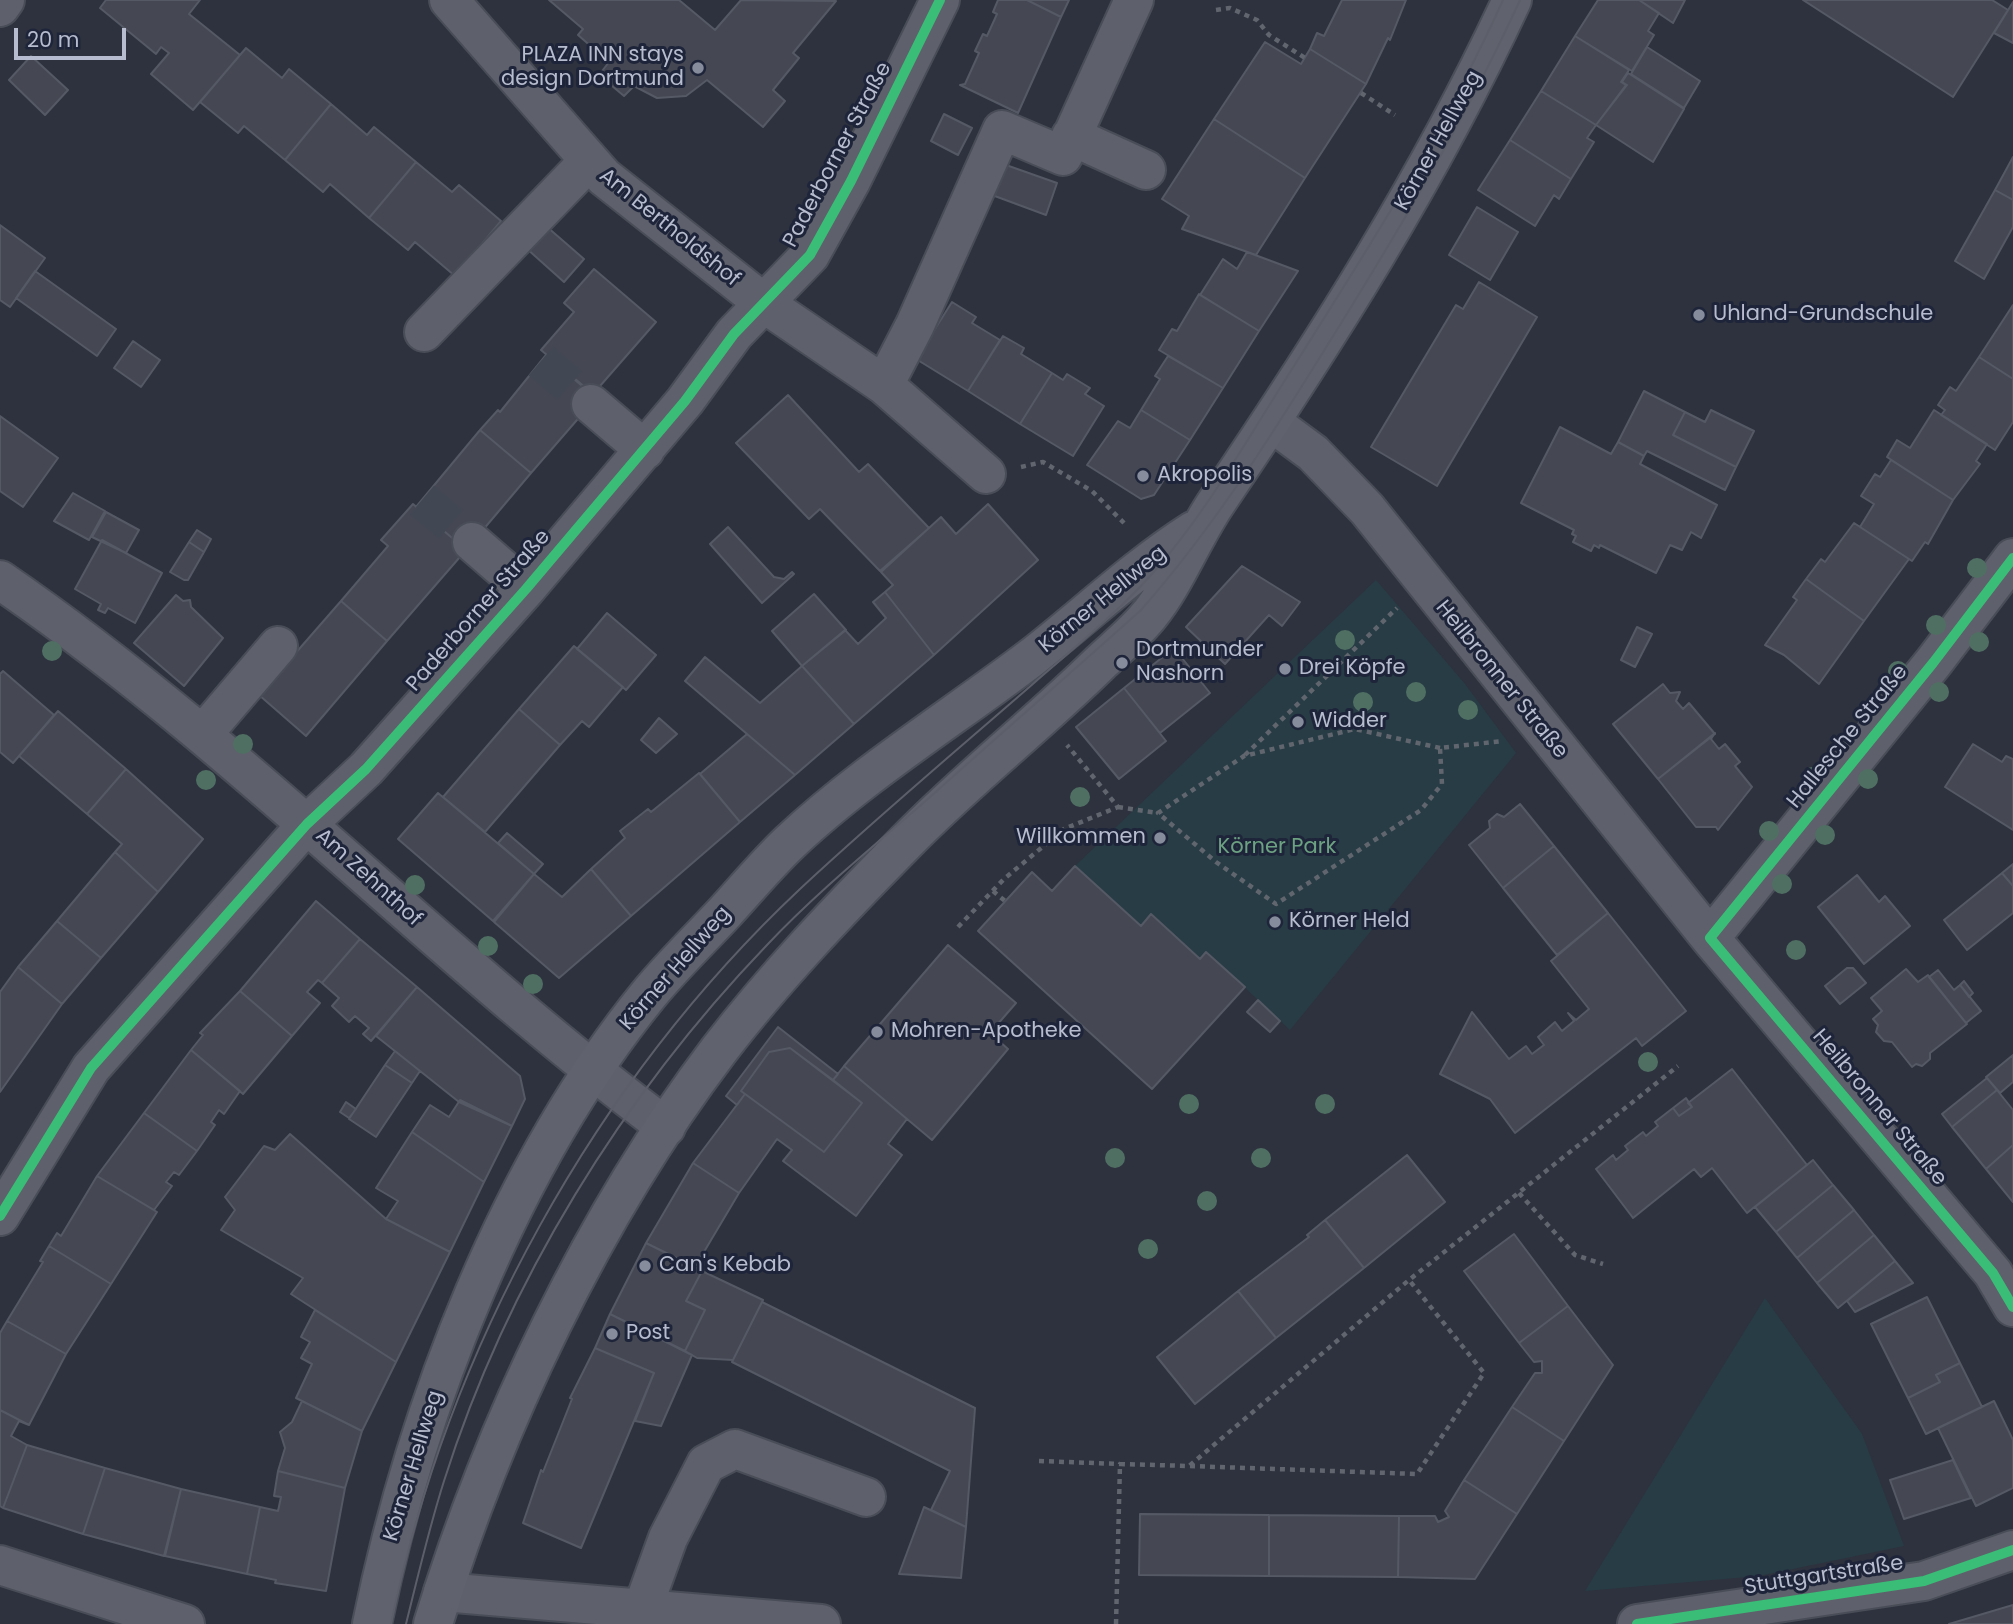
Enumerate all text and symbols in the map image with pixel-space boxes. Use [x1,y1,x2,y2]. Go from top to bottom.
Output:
scale bar [18,14,130,58]
text: 20 m [27,25,80,54]
place label: PLAZA INN stays design Dortmund [501,43,684,93]
street label: Paderborner Straße [778,58,898,252]
marker: PLAZA INN stays design Dortmund [690,60,706,76]
street label: Körner Hellweg [1390,67,1488,215]
street label: Am Bertholdshof [594,164,744,292]
place label: Uhland-Grundschule [1713,302,1933,328]
marker: Uhland-Grundschule [1691,307,1707,323]
place label: Akropolis [1157,463,1252,489]
marker: Akropolis [1135,468,1151,484]
street label: Paderborner Straße [402,525,556,697]
street label: Körner Hellweg [1034,541,1172,659]
street label: Heilbronner Straße [1430,596,1572,764]
place label: Dortmunder Nashorn [1136,638,1263,688]
marker: Dortmunder Nashorn [1114,655,1130,671]
place label: Drei Köpfe [1299,656,1406,682]
street label: Hallesche Straße [1782,660,1914,814]
marker: Drei Köpfe [1277,661,1293,677]
place label: Widder [1312,709,1387,735]
marker: Widder [1290,714,1306,730]
street label: Am Zehnthof [310,824,426,932]
place label: Willkommen [1016,825,1146,851]
marker: Willkommen [1152,830,1168,846]
park label: Körner Park [1218,835,1336,861]
street label: Körner Hellweg [615,902,737,1036]
place label: Körner Held [1289,909,1410,935]
marker: Körner Held [1267,914,1283,930]
place label: Mohren-Apotheke [891,1019,1082,1045]
marker: Mohren-Apotheke [869,1024,885,1040]
street label: Heilbronner Straße [1806,1025,1952,1191]
place label: Can's Kebab [659,1253,791,1279]
marker: Can's Kebab [637,1258,653,1274]
place label: Post [626,1321,670,1347]
marker: Post [604,1326,620,1342]
street label: Körner Hellweg [379,1388,449,1544]
street label: Stuttgartstraße [1743,1551,1905,1601]

